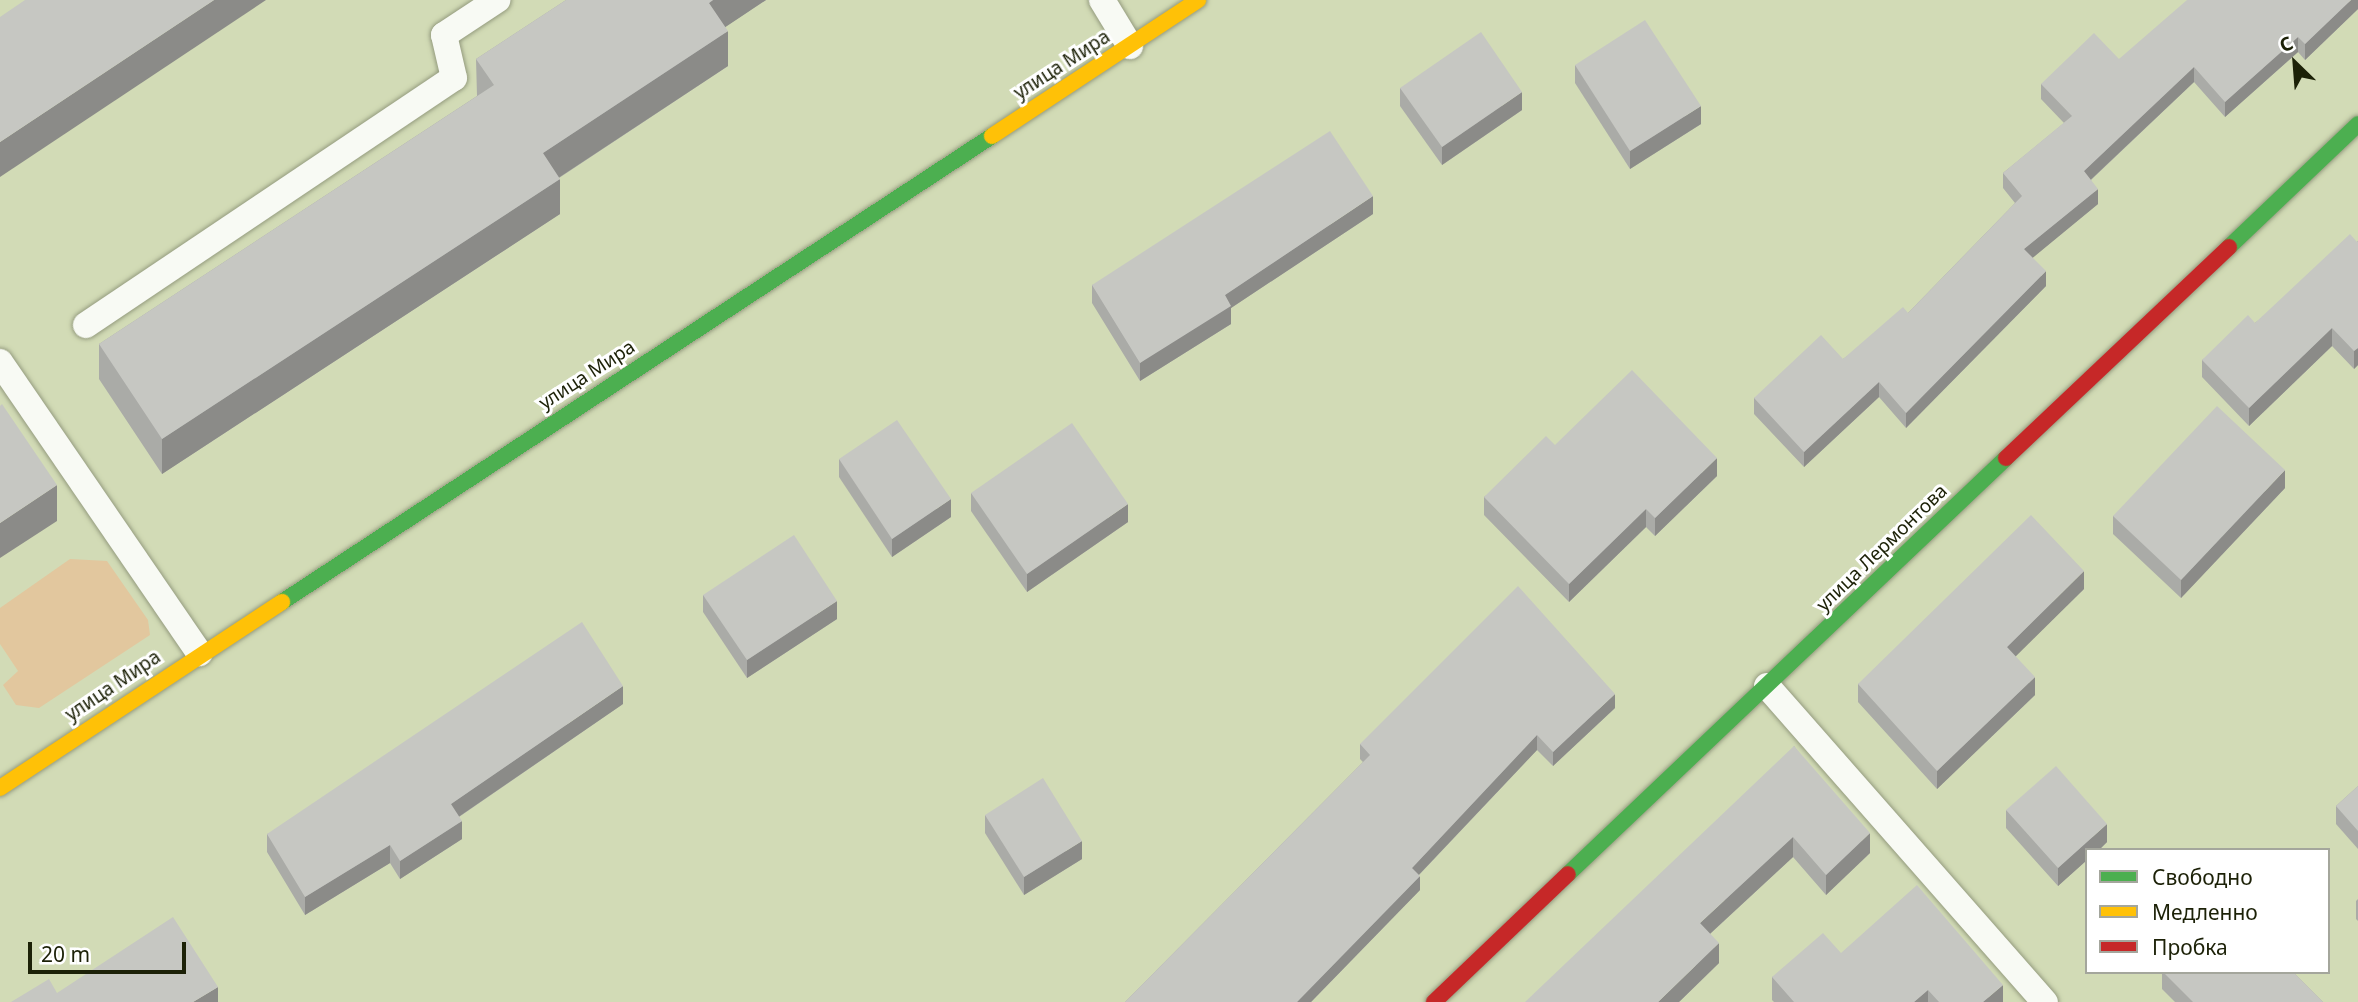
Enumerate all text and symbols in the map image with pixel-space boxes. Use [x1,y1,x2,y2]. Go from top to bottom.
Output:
street label: улица Мира [1010,25,1114,105]
north arrow [2260,28,2330,98]
text: С [2275,30,2297,58]
street label: улица Мира [535,335,639,415]
street label: улица Лермонтова [1812,480,1952,616]
street label: улица Мира [61,646,165,726]
legend [2085,848,2330,974]
text: Свободно [2152,863,2253,891]
text: Медленно [2152,898,2258,926]
scale bar [32,928,189,972]
text: Пробка [2152,933,2228,961]
text: 20 m [41,940,90,968]

